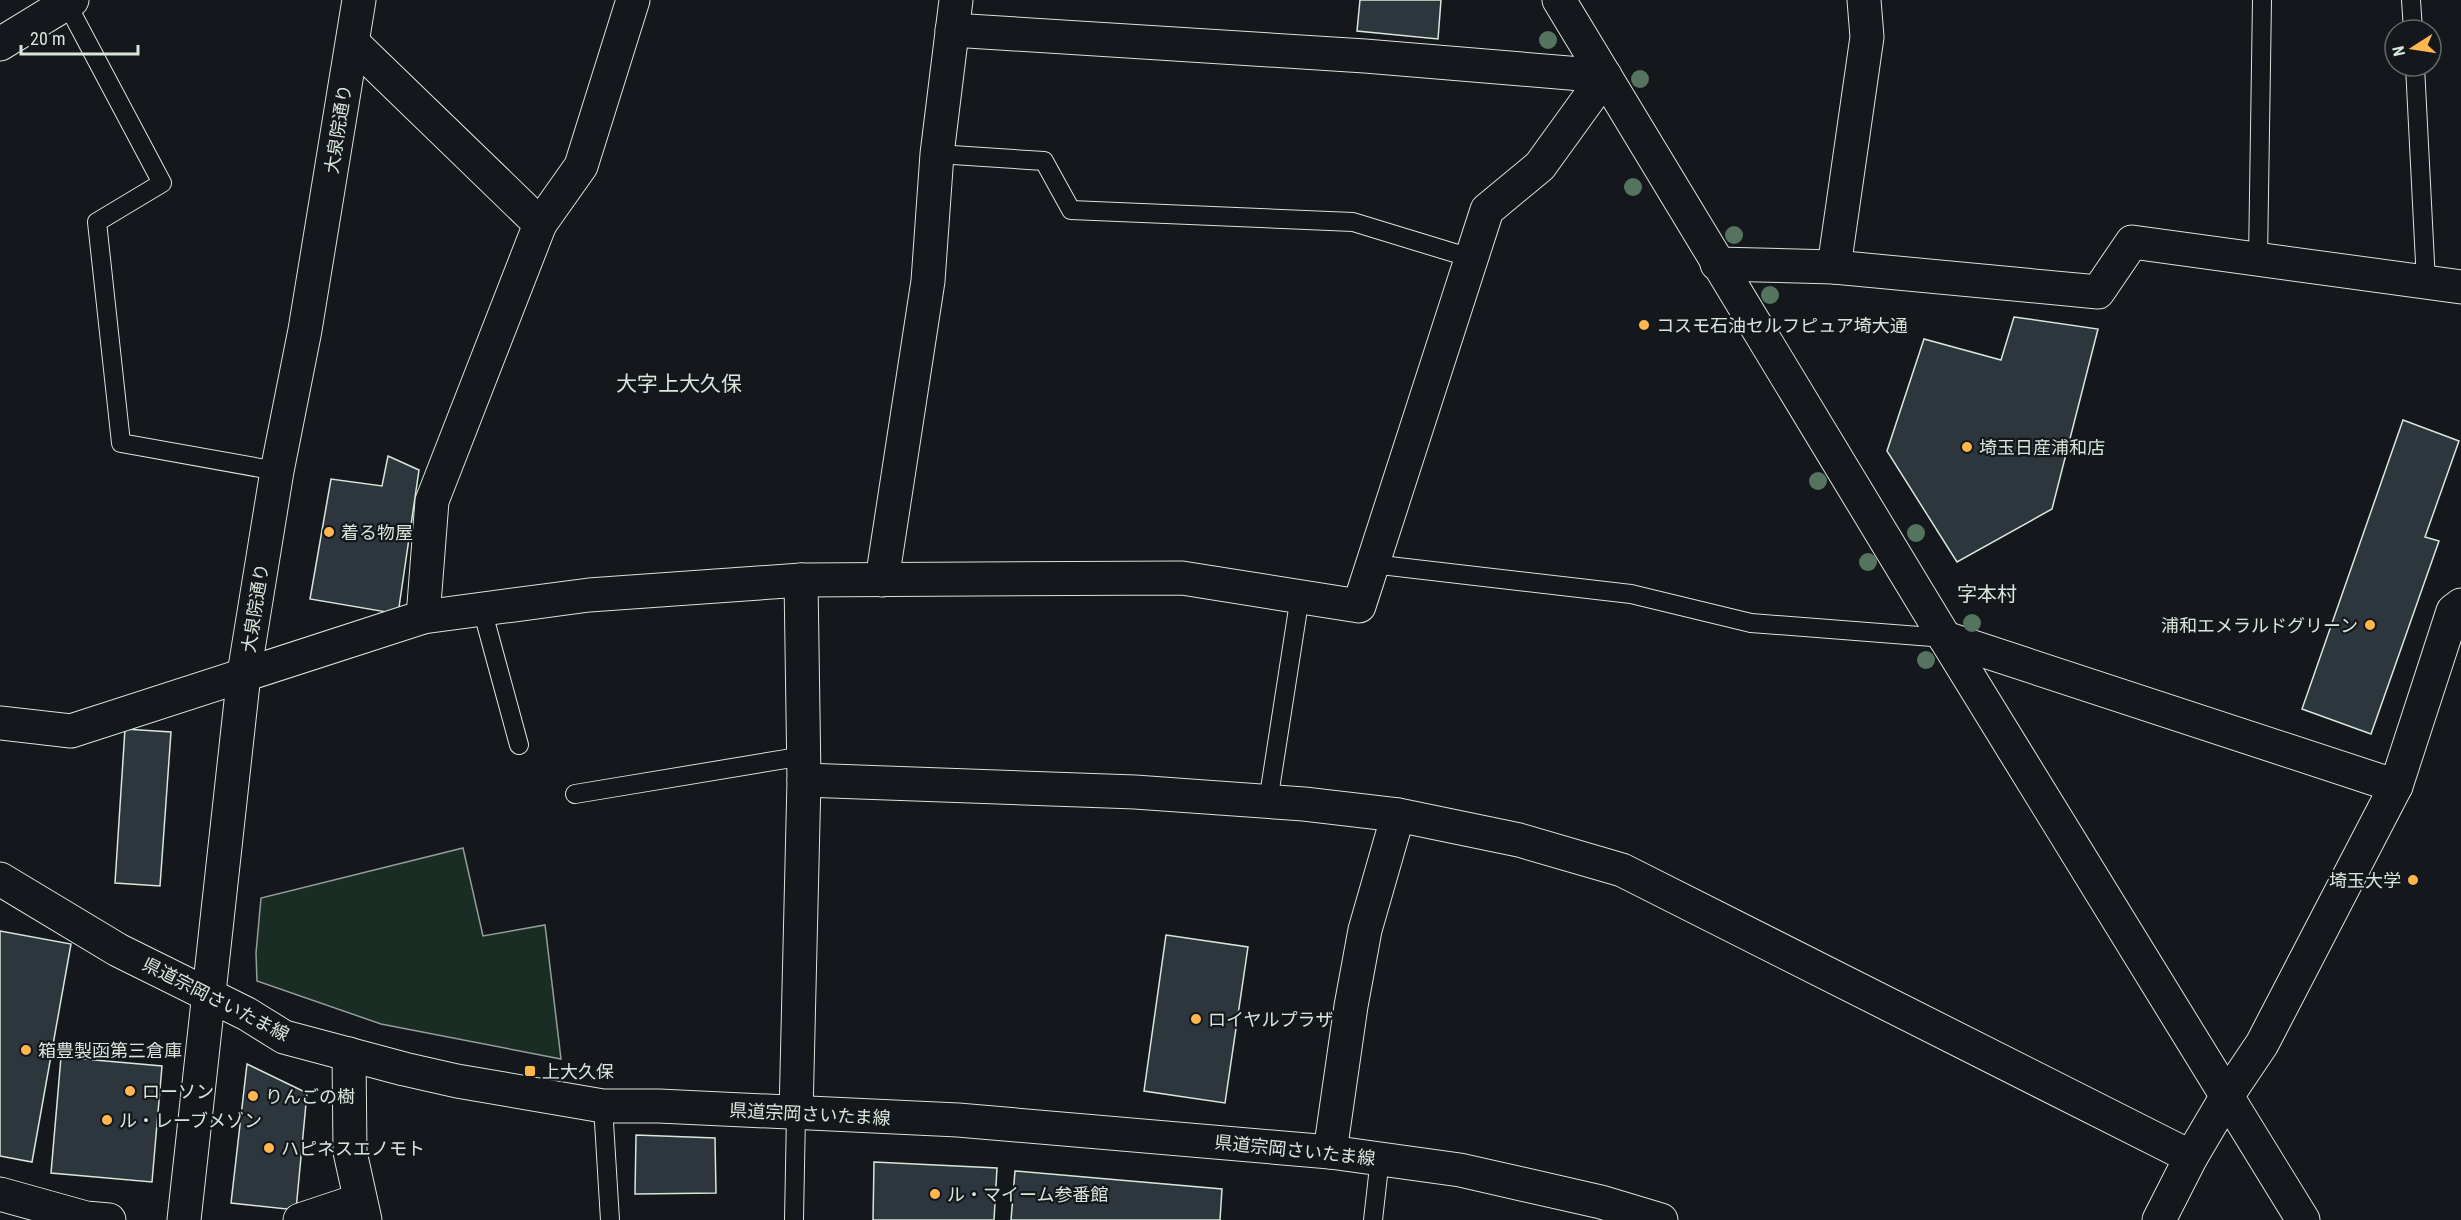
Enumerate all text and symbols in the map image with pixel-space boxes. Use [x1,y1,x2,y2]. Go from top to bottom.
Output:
scale bar [21,18,138,56]
north arrow [2383,18,2443,78]
text: 20 m [30,28,65,49]
text: N [2389,44,2409,58]
street label: 大泉院通り [321,83,355,175]
place label: コスモ石油セルフピュア埼大通 [1656,315,1908,336]
marker: コスモ石油セルフピュア埼大通 [1637,318,1651,332]
district label: 大字上大久保 [616,372,742,396]
place label: 埼玉日産浦和店 [1979,437,2105,458]
marker: 埼玉日産浦和店 [1960,440,1974,454]
place label: 着る物屋 [341,522,413,543]
marker: 着る物屋 [322,525,336,539]
street label: 大泉院通り [238,562,272,654]
district label: 字本村 [1957,582,2017,606]
place label: 浦和エメラルドグリーン [2161,615,2358,636]
marker: 浦和エメラルドグリーン [2363,618,2377,632]
place label: 埼玉大学 [2329,870,2401,891]
marker: 埼玉大学 [2406,873,2420,887]
street label: 県道宗岡さいたま線 [139,953,293,1045]
place label: ロイヤルプラザ [1208,1009,1333,1030]
marker: ロイヤルプラザ [1189,1012,1203,1026]
place label: 箱豊製函第三倉庫 [38,1040,182,1061]
marker: 箱豊製函第三倉庫 [19,1043,33,1057]
place label: 上大久保 [542,1061,614,1082]
marker: 上大久保 [523,1064,537,1078]
place label: ローソン [142,1081,214,1102]
marker: ローソン [123,1084,137,1098]
place label: りんごの樹 [265,1086,355,1107]
marker: りんごの樹 [246,1089,260,1103]
street label: 県道宗岡さいたま線 [729,1099,891,1129]
place label: ル・レーブメゾン [119,1110,262,1131]
marker: ル・レーブメゾン [100,1113,114,1127]
street label: 県道宗岡さいたま線 [1214,1131,1376,1169]
place label: ハピネスエノモト [281,1138,425,1159]
marker: ハピネスエノモト [262,1141,276,1155]
place label: ル・マイーム参番館 [947,1184,1108,1205]
marker: ル・マイーム参番館 [928,1187,942,1201]

